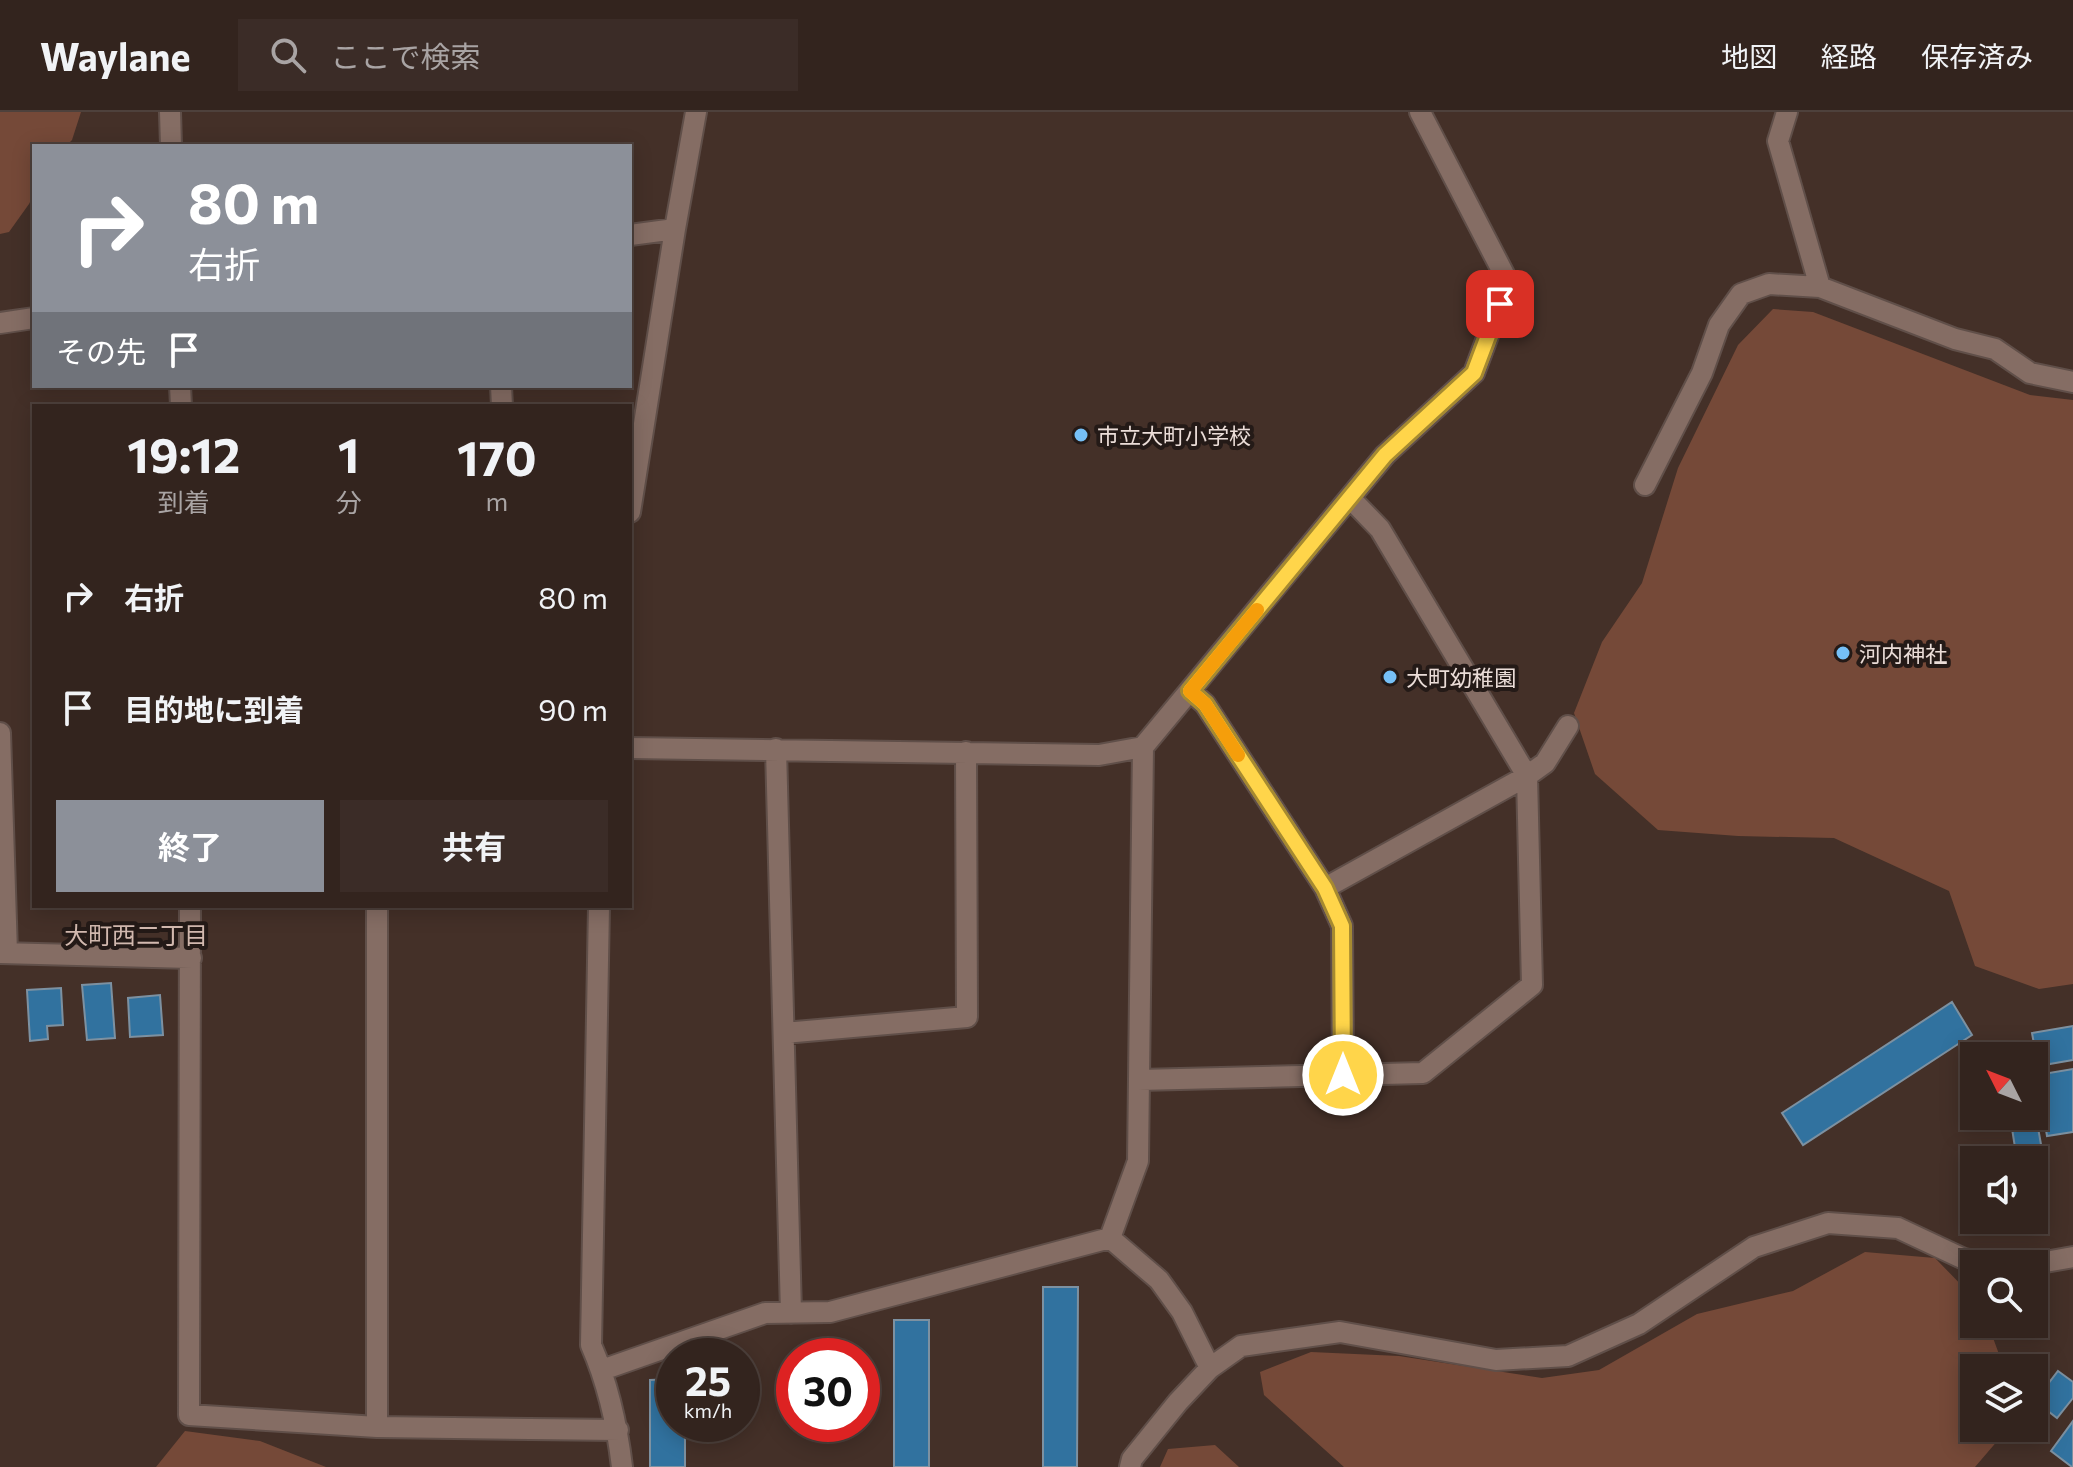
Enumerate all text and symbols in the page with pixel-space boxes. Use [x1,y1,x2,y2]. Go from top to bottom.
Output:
search box [238,19,798,91]
text: Waylane [40,32,190,79]
icon: search [266,33,310,77]
text: ここで検索 [330,37,480,74]
text: 地図 [1721,39,1777,73]
text: 経路 [1821,39,1877,73]
text: 保存済み [1921,39,2033,73]
text: 80 m [188,167,319,236]
icon: right [56,176,160,280]
text: 右折 [188,241,260,285]
pin [1466,270,1534,338]
icon: arrive [1478,282,1522,326]
icon: arrive [162,328,206,372]
text: その先 [56,332,146,369]
place label: 市立大町小学校 [1097,422,1251,449]
text: 19:12 [127,424,240,483]
text: 1 [338,424,360,483]
marker: 市立大町小学校 [1072,426,1090,444]
text: 170 [457,427,537,486]
text: m [485,485,508,516]
text: 到着 [158,486,210,517]
text: 分 [336,486,362,517]
icon: right [56,574,100,618]
text: 右折 [124,578,184,615]
text: 80 m [538,578,608,615]
place label: 河内神社 [1859,640,1947,667]
marker: 河内神社 [1834,644,1852,662]
place label: 大町幼稚園 [1406,664,1516,691]
marker: 大町幼稚園 [1381,668,1399,686]
icon: arrive [56,686,100,730]
text: 目的地に到着 [124,690,304,727]
text: 90 m [538,690,608,727]
button: 終了 [56,800,324,892]
button: 共有 [340,800,608,892]
district label: 大町西二丁目 [64,920,208,949]
position arrow [1301,1033,1385,1117]
north arrow [1960,1042,2048,1130]
map controls [1960,1042,2048,1442]
button: sound [1960,1146,2048,1234]
button: search [1960,1250,2048,1338]
speed limit sign: 30 [776,1338,880,1442]
button: layers [1960,1354,2048,1442]
text: 25 [685,1355,731,1404]
text: km/h [684,1398,732,1422]

